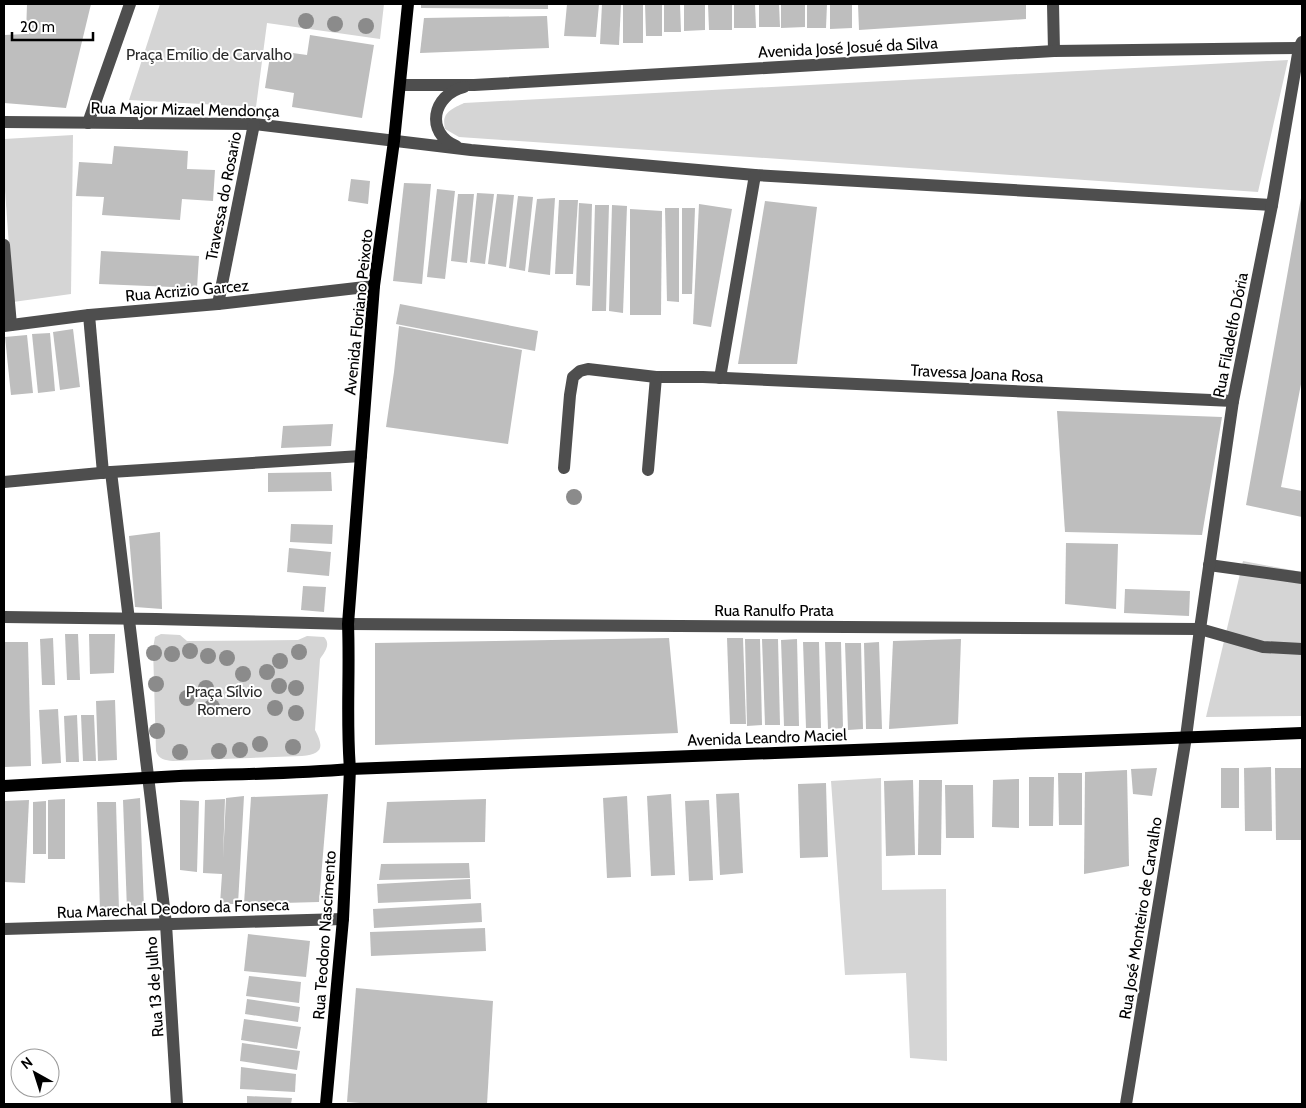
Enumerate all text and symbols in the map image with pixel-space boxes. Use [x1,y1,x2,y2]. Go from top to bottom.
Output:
scale bar [12,10,94,42]
text: 20 m [20,18,55,36]
street label: Avenida José Josué da Silva [758,33,939,62]
park label: Praça Emílio de Carvalho [126,45,292,64]
street label: Rua Major Mizael Mendonça [90,98,280,121]
street label: Travessa do Rosario [202,130,245,262]
street label: Avenida Floriano Peixoto [340,228,377,396]
street label: Rua Filadelfo Dória [1209,271,1252,399]
street label: Rua Acrizio Garcez [124,276,250,305]
street label: Travessa Joana Rosa [910,361,1044,386]
street label: Rua Ranulfo Prata [714,601,834,620]
park label: Praça Sílvio Romero [186,682,262,719]
street label: Avenida Leandro Maciel [687,725,847,750]
street label: Rua José Monteiro de Carvalho [1115,815,1166,1021]
street label: Rua Teodoro Nascimento [309,850,340,1020]
street label: Rua Marechal Deodoro da Fonseca [56,895,290,922]
street label: Rua 13 de Julho [141,936,167,1038]
north arrow [10,1048,60,1098]
text: N [17,1053,36,1073]

